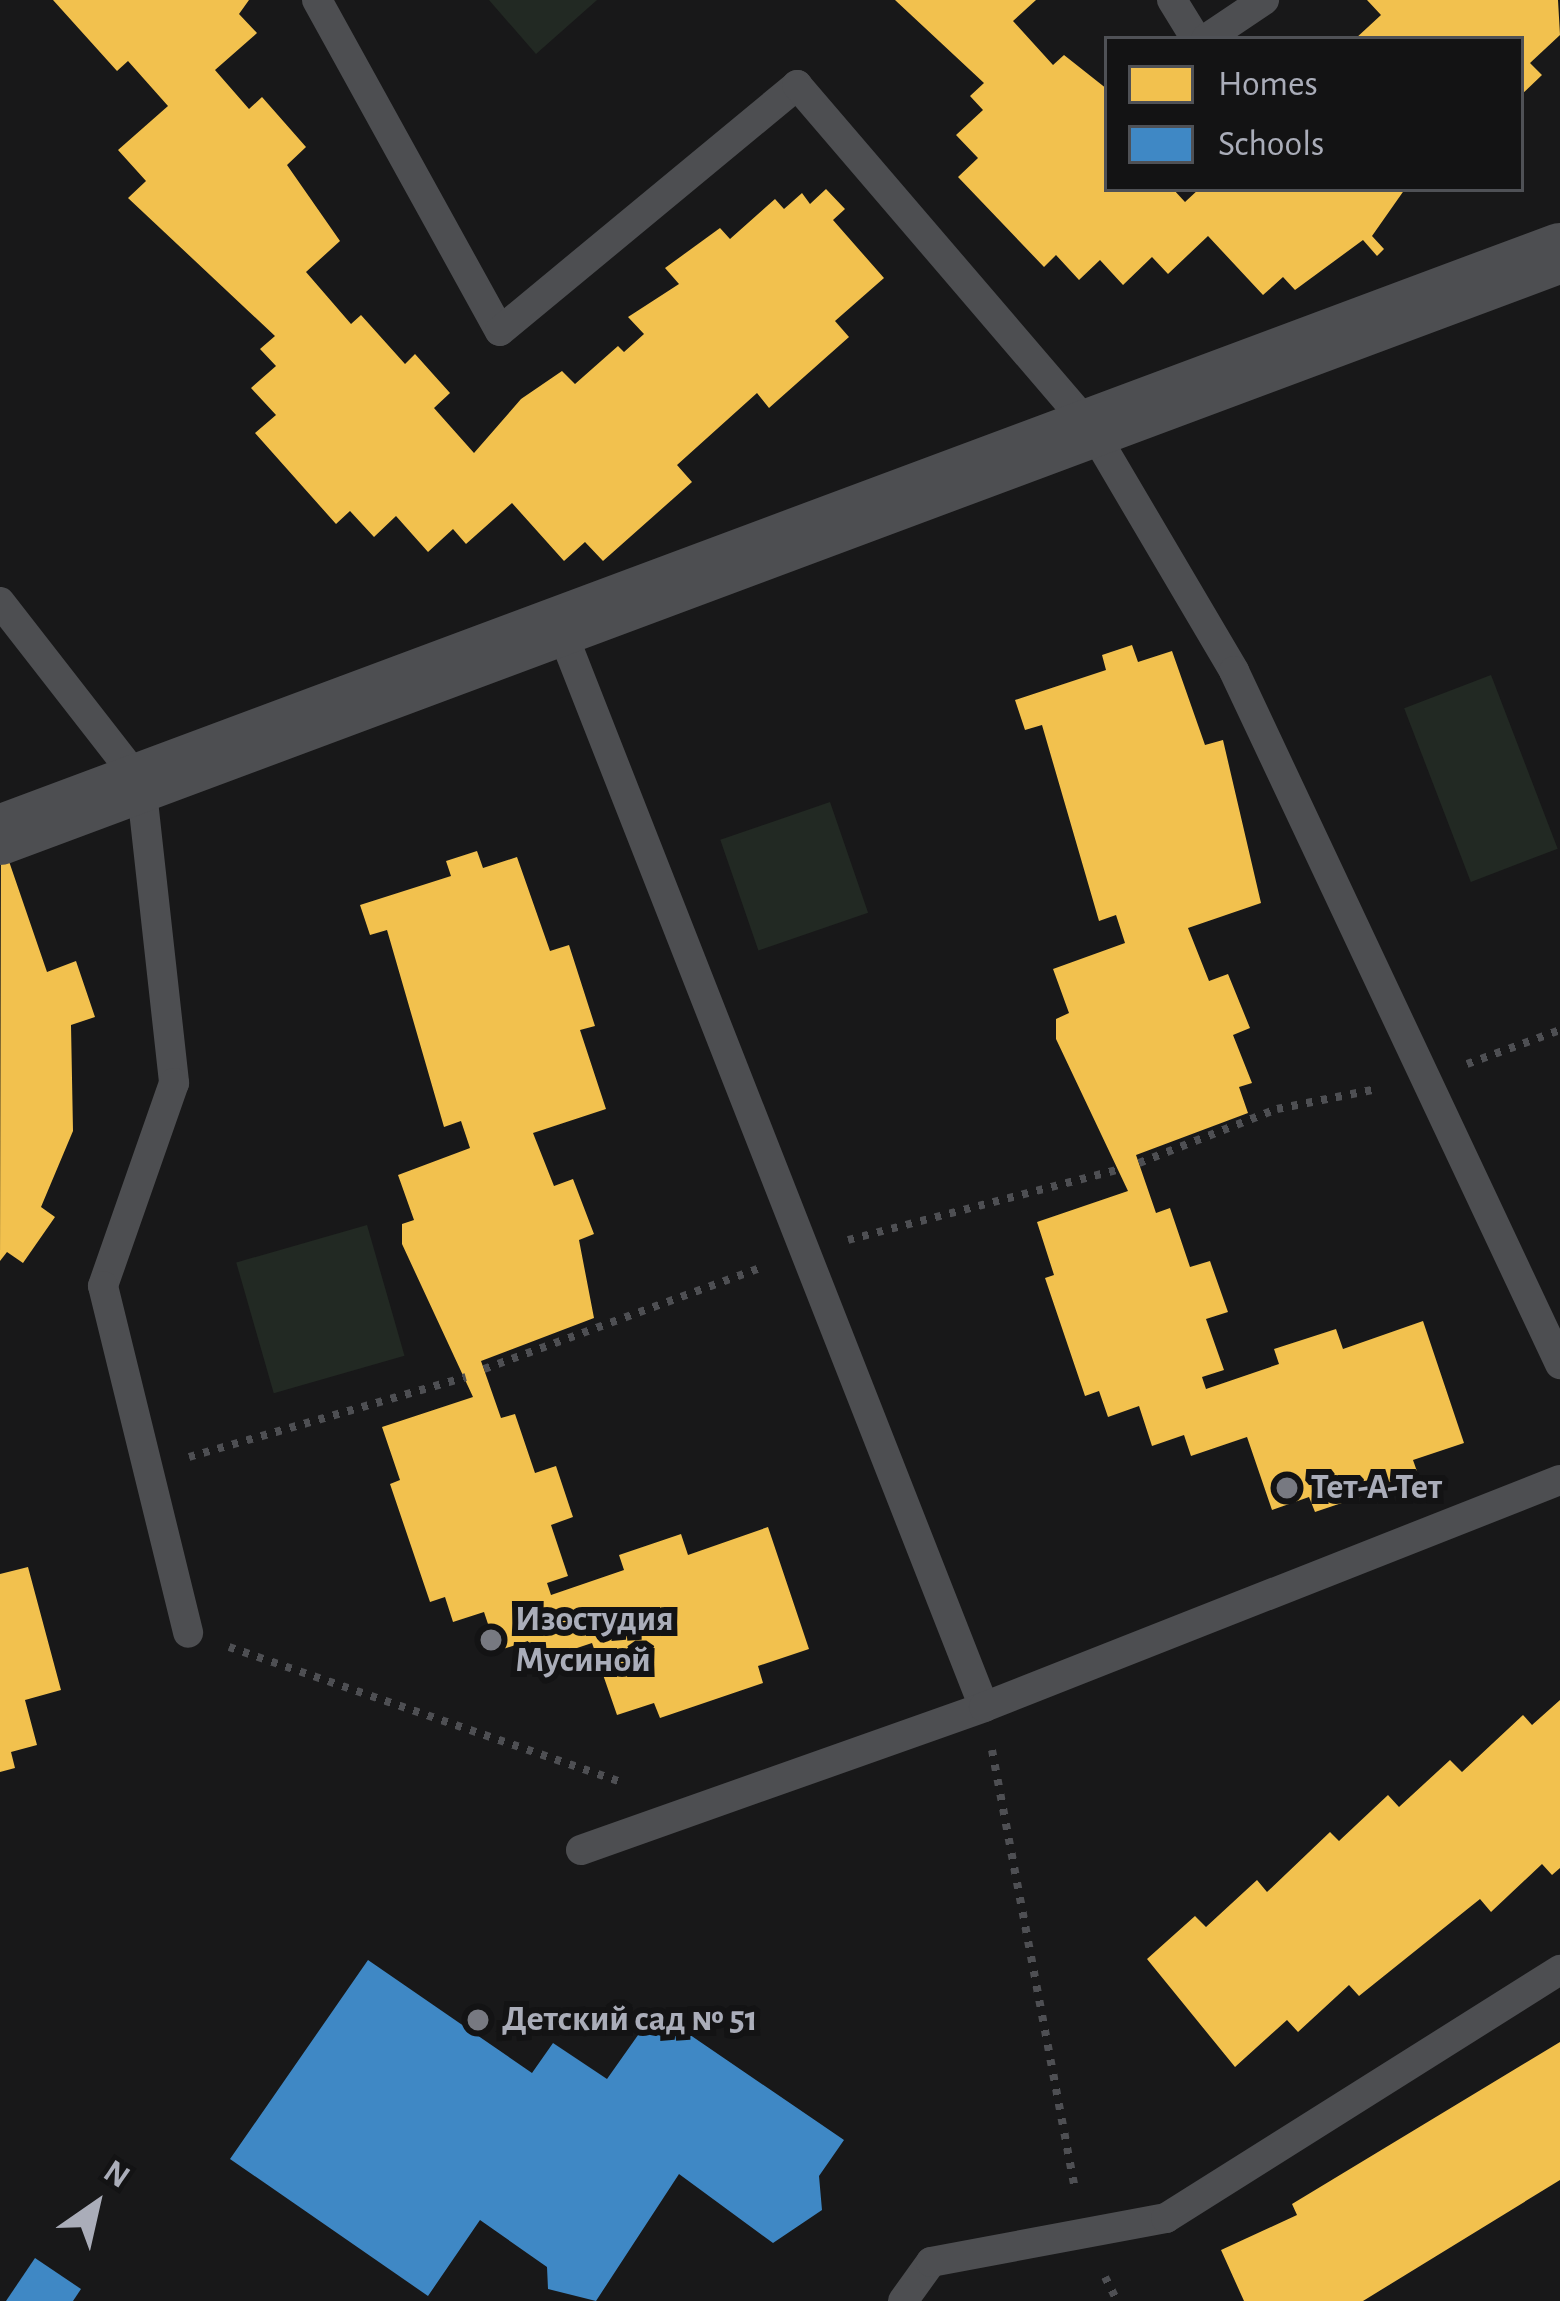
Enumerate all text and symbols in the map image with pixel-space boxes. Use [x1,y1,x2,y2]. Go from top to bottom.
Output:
legend [1104,36,1524,192]
text: Homes [1218,66,1318,102]
text: Schools [1218,126,1324,162]
place label: Тет-А-Тет [1311,1466,1442,1510]
marker: Тет-А-Тет [1274,1475,1300,1501]
place label: Изостудия Мусиной [515,1597,674,1682]
marker: Изостудия Мусиной [478,1627,504,1653]
place label: Детский сад № 51 [502,1998,758,2042]
marker: Детский сад № 51 [465,2007,491,2033]
north arrow [36,2145,156,2265]
text: N [98,2155,135,2195]

